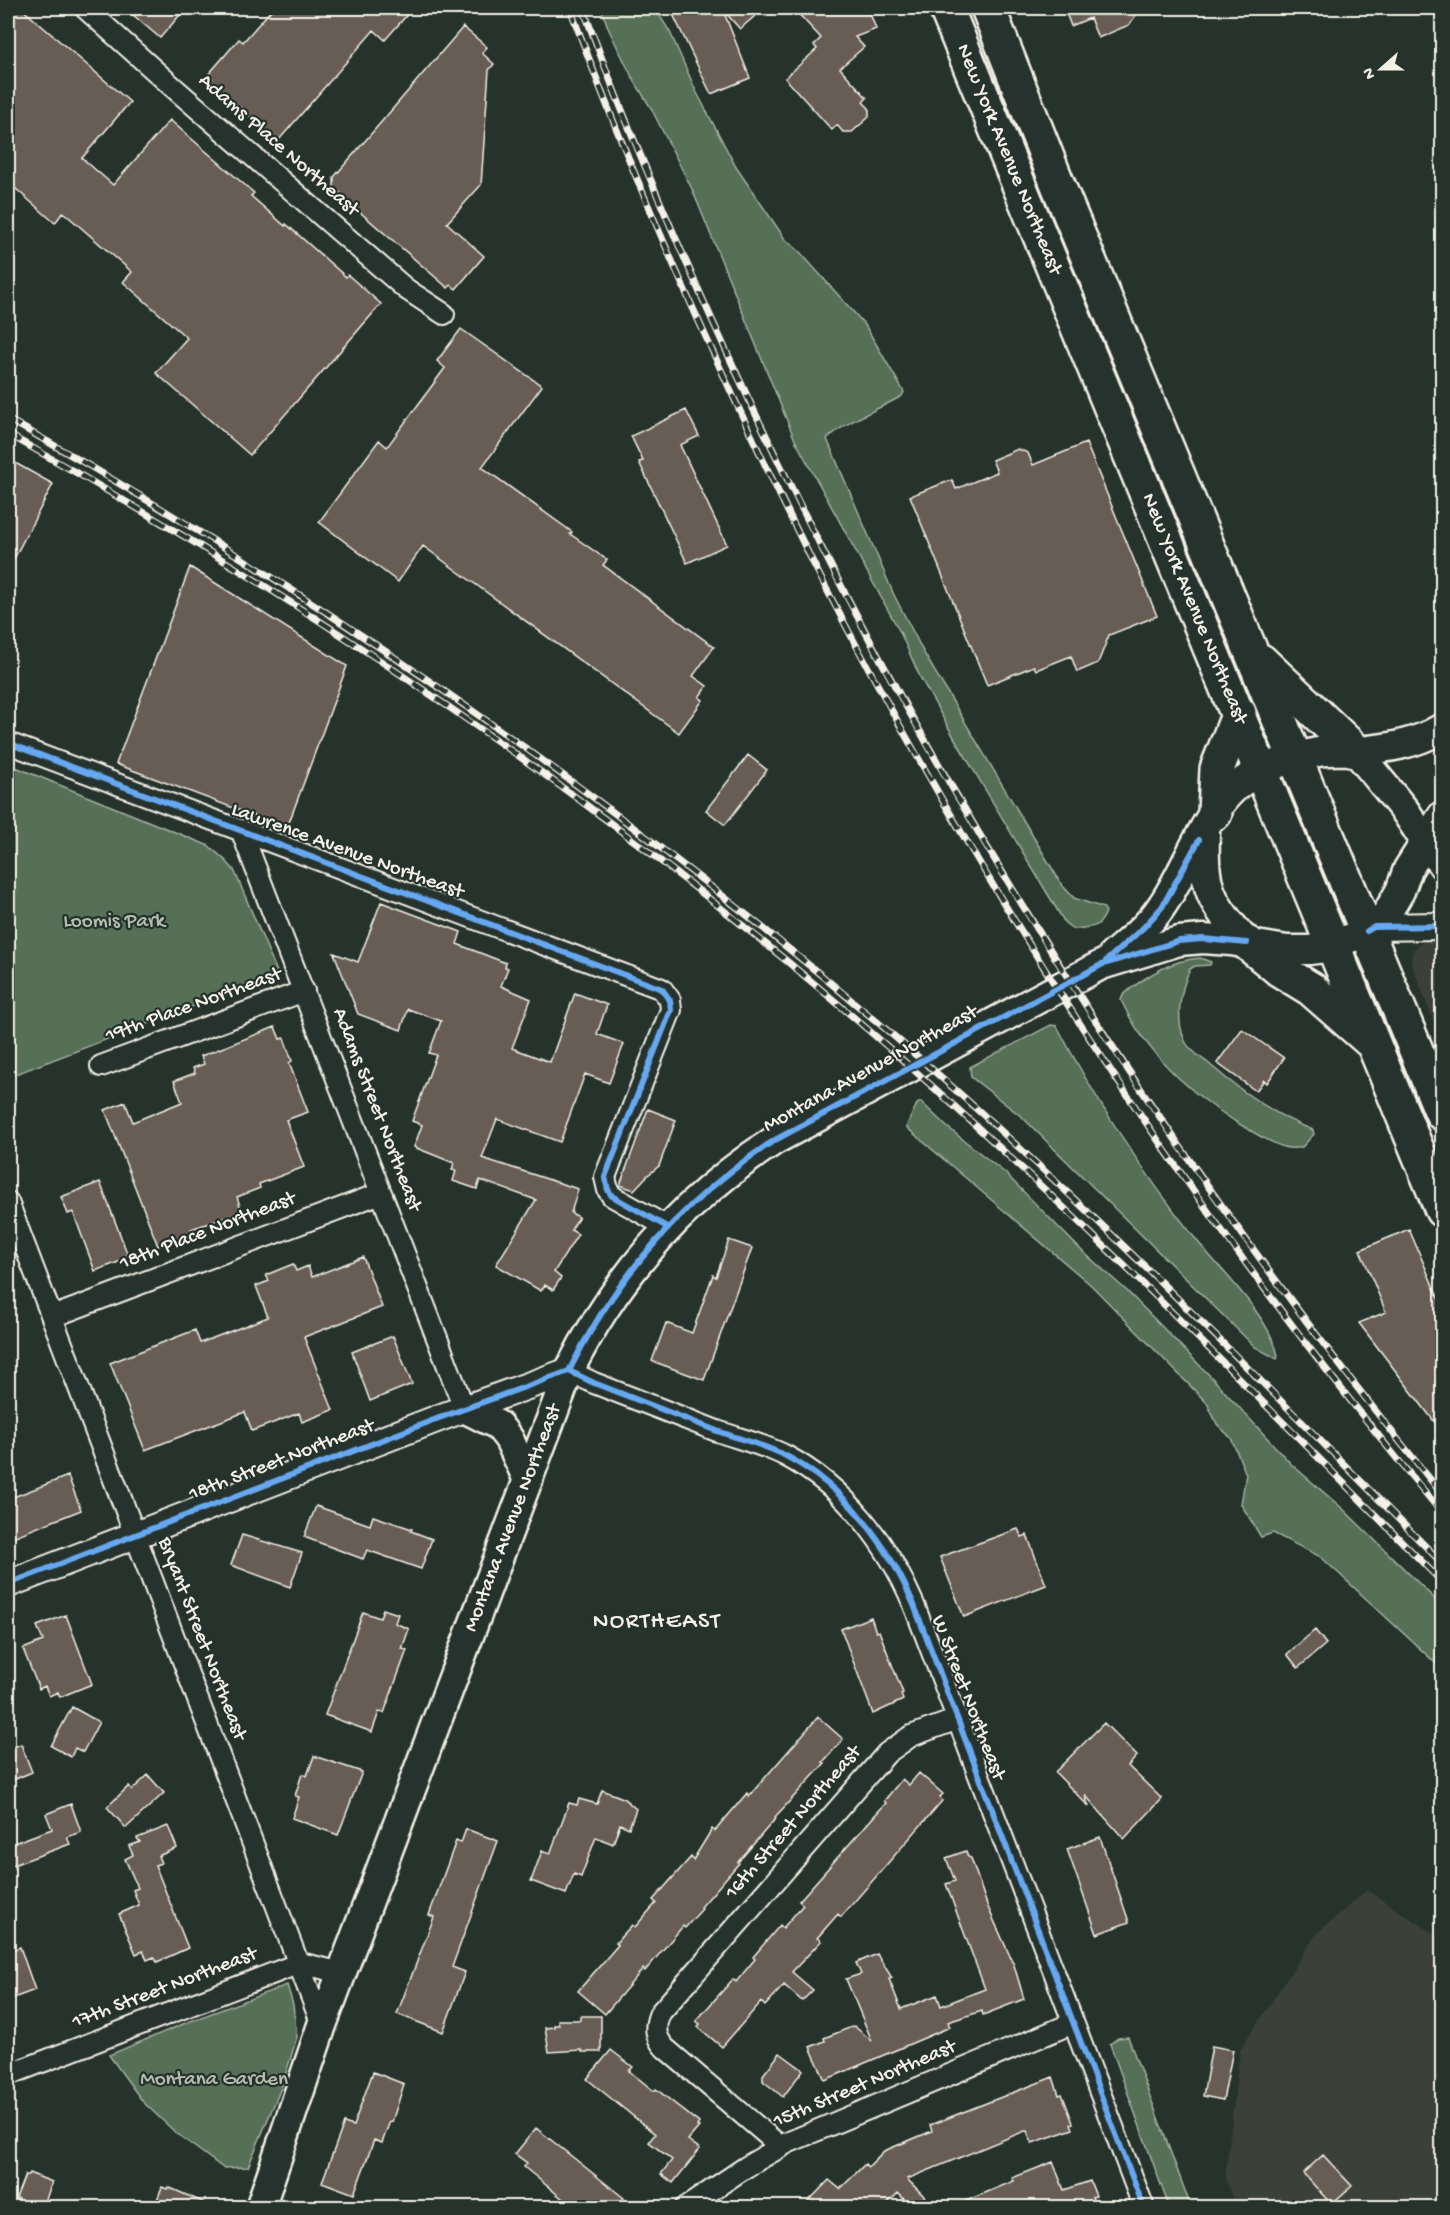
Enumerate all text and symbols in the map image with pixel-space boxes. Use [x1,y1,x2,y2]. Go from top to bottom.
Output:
north arrow [1351,39,1411,99]
street label: New York Avenue Northeast [950,41,1068,281]
text: N [1359,64,1381,81]
street label: Adams Place Northeast [192,69,366,224]
street label: New York Avenue Northeast [1135,490,1254,730]
street label: Lawrence Avenue Northeast [227,798,469,907]
park label: Loomis Park [63,910,167,935]
street label: 19th Place Northeast [102,962,288,1050]
street label: Montana Avenue Northeast [759,999,985,1139]
street label: Adams Street Northeast [326,1005,427,1217]
street label: 18th Place Northeast [116,1186,302,1277]
street label: Montana Avenue Northeast [459,1399,569,1635]
street label: 18th Street Northeast [185,1413,380,1508]
street label: Bryant Street Northeast [150,1533,252,1746]
district label: NORTHEAST [593,1608,722,1637]
street label: W Street Northeast [924,1612,1011,1786]
street label: 16th Street Northeast [720,1739,869,1906]
street label: 17th Street Northeast [68,1941,263,2036]
street label: 15th Street Northeast [769,2034,962,2135]
park label: Montana Garden [140,2068,288,2093]

